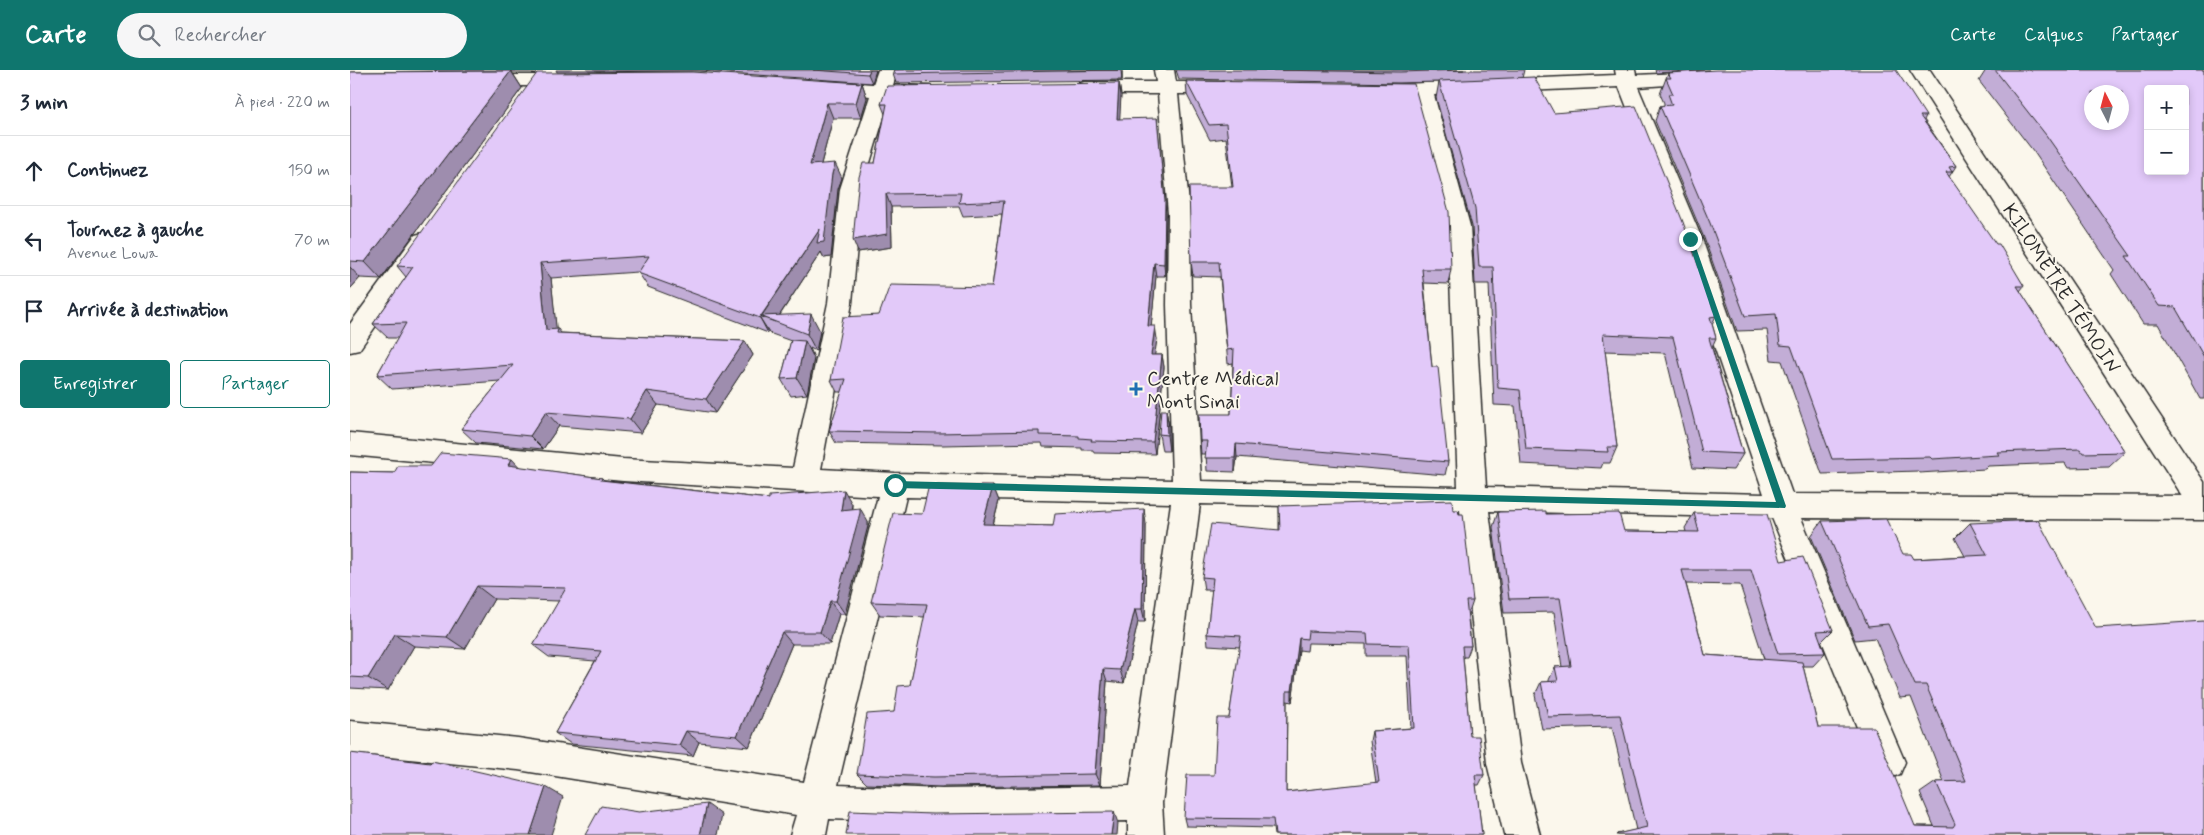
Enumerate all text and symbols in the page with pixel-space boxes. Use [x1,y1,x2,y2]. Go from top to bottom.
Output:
search box [117,13,467,58]
text: Carte [25,20,87,51]
icon: search [135,21,163,49]
text: Rechercher [175,23,267,48]
text: Carte [1950,23,1996,47]
text: Calques [2024,23,2083,47]
text: Partager [2111,23,2179,47]
north arrow [2084,85,2129,130]
map controls [2144,85,2189,175]
button: + [2144,85,2189,130]
text: 3 min [20,89,68,117]
text: À pied · 220 m [235,92,330,113]
button: − [2144,130,2189,175]
icon: ahead [20,157,48,185]
text: Continuez [67,158,148,183]
text: 150 m [288,160,330,181]
street label: KILOMÈTRE TÉMOIN [1996,199,2126,379]
text: Tournez à gauche [67,218,204,243]
icon: left [20,227,48,255]
route end [1679,228,1702,251]
text: 70 m [294,230,330,251]
text: Avenue Lowa [67,243,158,264]
icon: arrive [20,297,48,325]
text: Arrivée à destination [67,298,228,323]
button: Enregistrer [20,360,170,408]
button: Partager [180,360,330,408]
place label: Centre Médical Mont Sinai [1147,366,1279,416]
marker: Centre Médical Mont Sinai [1129,382,1143,396]
route start [884,474,907,497]

